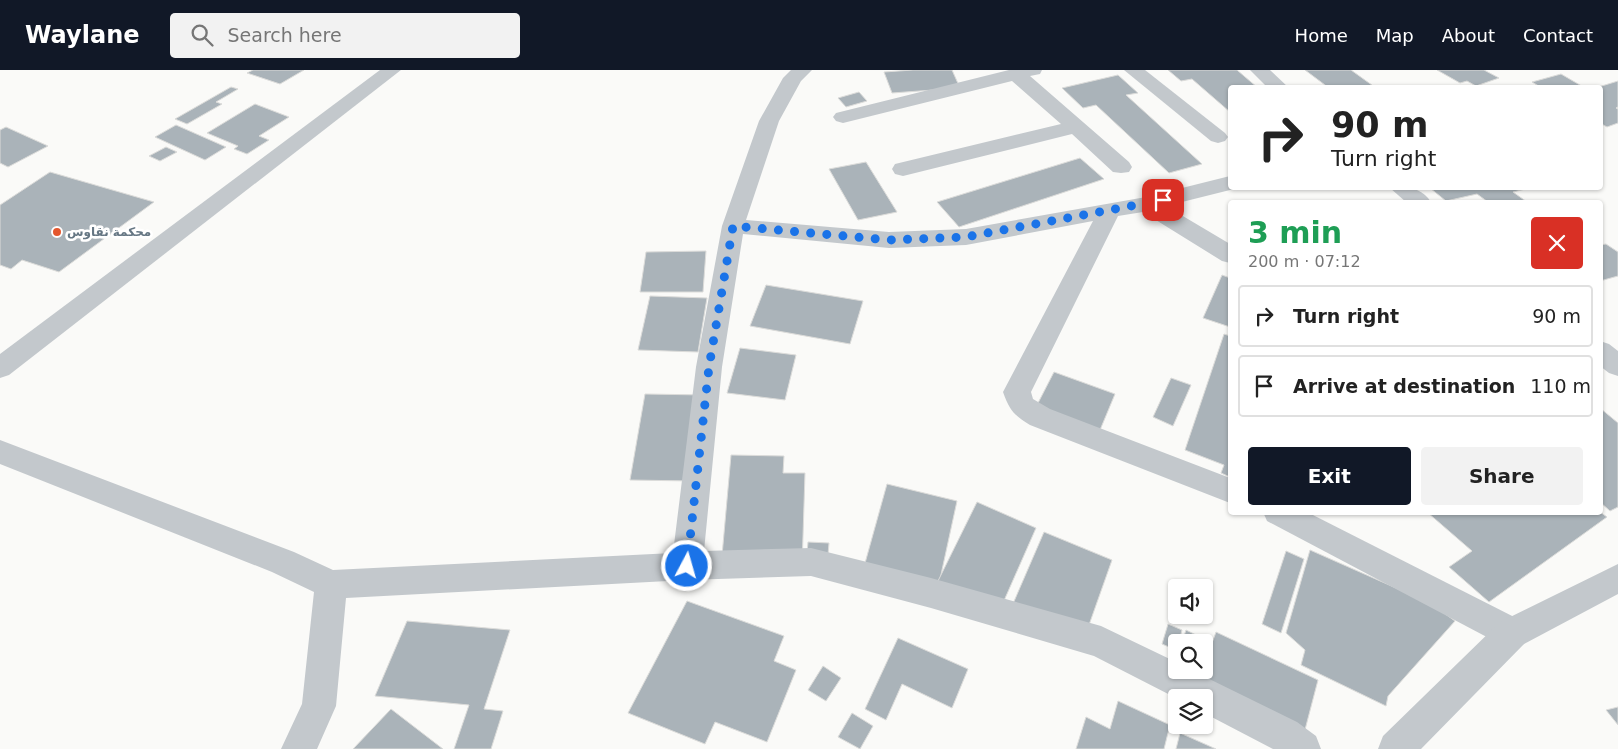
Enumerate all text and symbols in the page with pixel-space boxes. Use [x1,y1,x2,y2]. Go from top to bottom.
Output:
search box [170,13,520,58]
text: Waylane [25,21,140,49]
icon: search [188,21,216,49]
text: Search here [228,24,342,46]
text: Home [1295,25,1348,46]
text: Map [1376,25,1414,46]
text: About [1442,25,1495,46]
text: Contact [1523,25,1593,46]
icon: right [1248,105,1313,170]
text: 90 m [1331,105,1428,145]
text: Turn right [1331,146,1436,171]
pin [1142,179,1184,221]
icon: arrive [1149,186,1177,214]
text: 3 min [1248,215,1342,250]
button: close [1531,217,1583,269]
place label: محكمة نقاوس [67,225,151,240]
marker: محكمة نقاوس [51,226,63,238]
text: 200 m · 07:12 [1248,252,1361,271]
icon: right [1250,302,1278,330]
text: Turn right [1293,305,1399,327]
text: 90 m [1532,305,1581,327]
icon: arrive [1250,372,1278,400]
text: Arrive at destination [1293,375,1515,397]
text: 110 m [1530,375,1591,397]
button: Exit [1248,447,1411,505]
button: Share [1421,447,1583,505]
position arrow [660,539,712,591]
map controls [1168,579,1213,734]
button: sound [1168,579,1213,624]
button: search [1168,634,1213,679]
button: layers [1168,689,1213,734]

